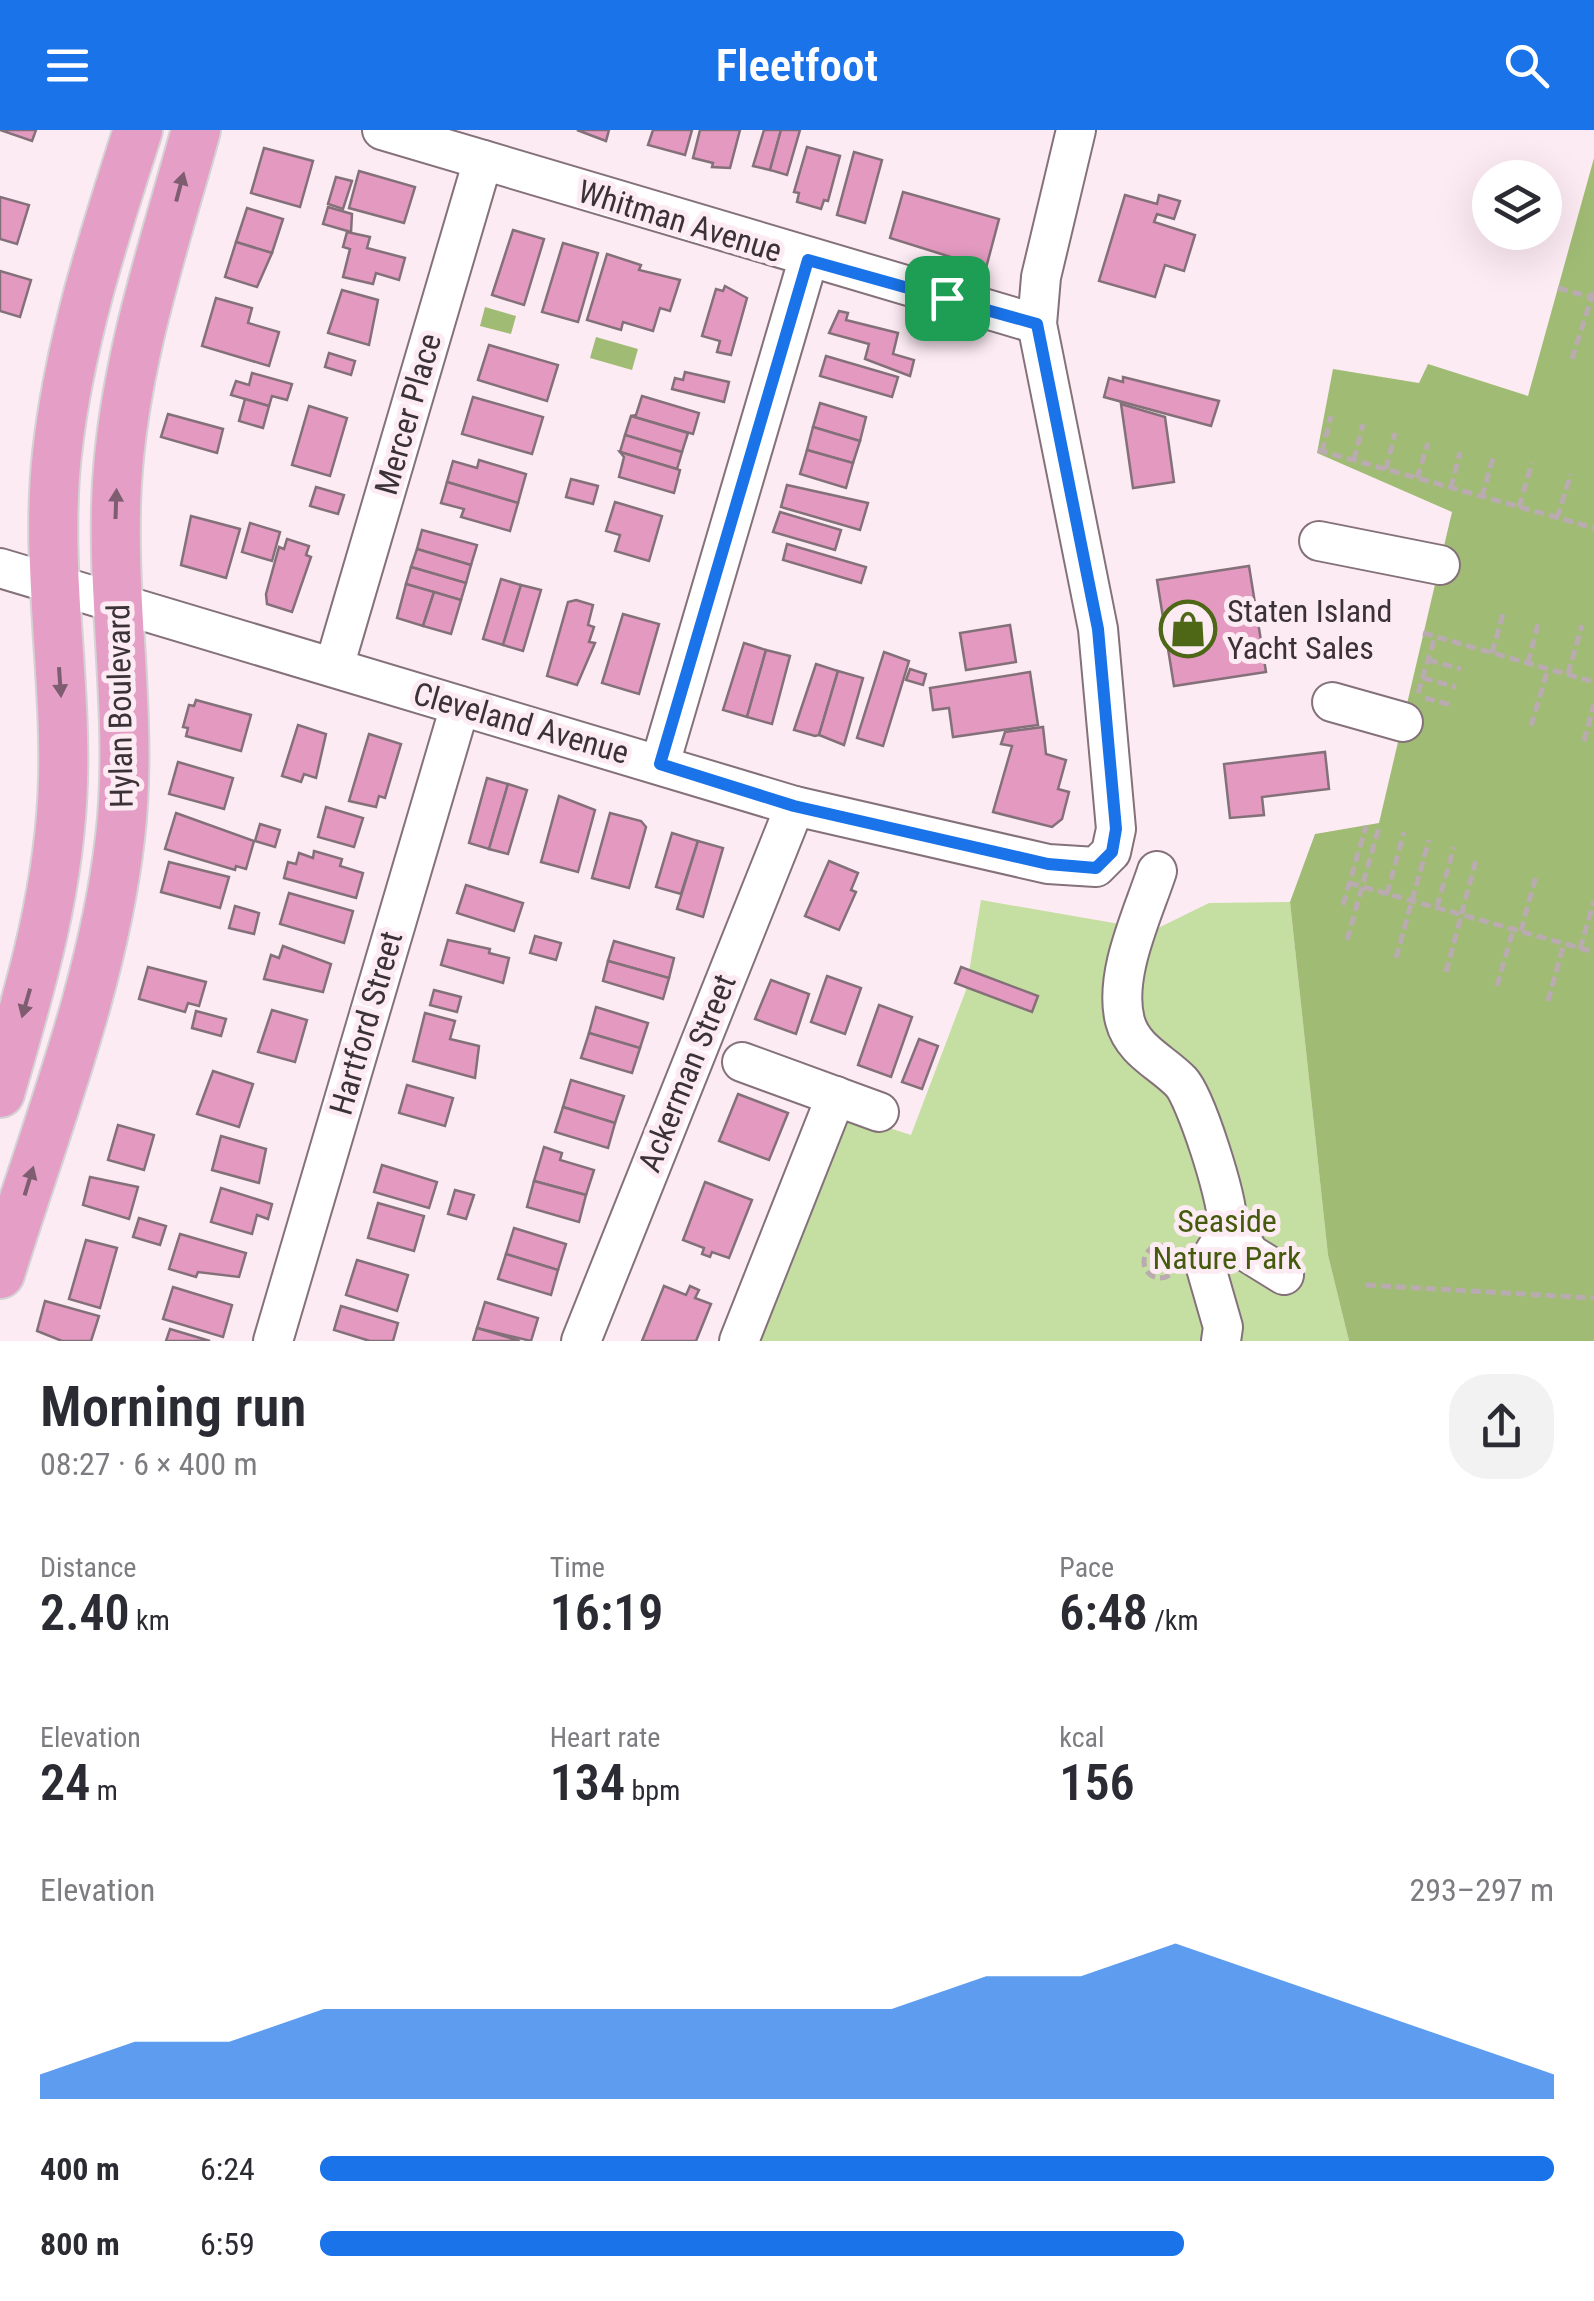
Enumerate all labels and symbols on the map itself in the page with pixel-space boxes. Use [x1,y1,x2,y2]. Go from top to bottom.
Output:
one-way arrow [173,171,188,202]
street label: Whitman Avenue [574,172,786,270]
pin [905,256,990,341]
street label: Mercer Place [367,329,449,499]
one-way arrow [108,488,124,520]
place label: Staten Island Yacht Sales [1227,592,1392,667]
shop icon: Staten Island Yacht Sales [1158,599,1218,659]
street label: Hylan Boulevard [99,604,141,808]
one-way arrow [52,667,68,699]
street label: Cleveland Avenue [409,674,633,772]
street label: Hartford Street [322,927,410,1119]
street label: Ackerman Street [630,969,744,1177]
one-way arrow [18,989,33,1019]
one-way arrow [22,1166,37,1196]
park label: Seaside Nature Park [1153,1202,1302,1277]

